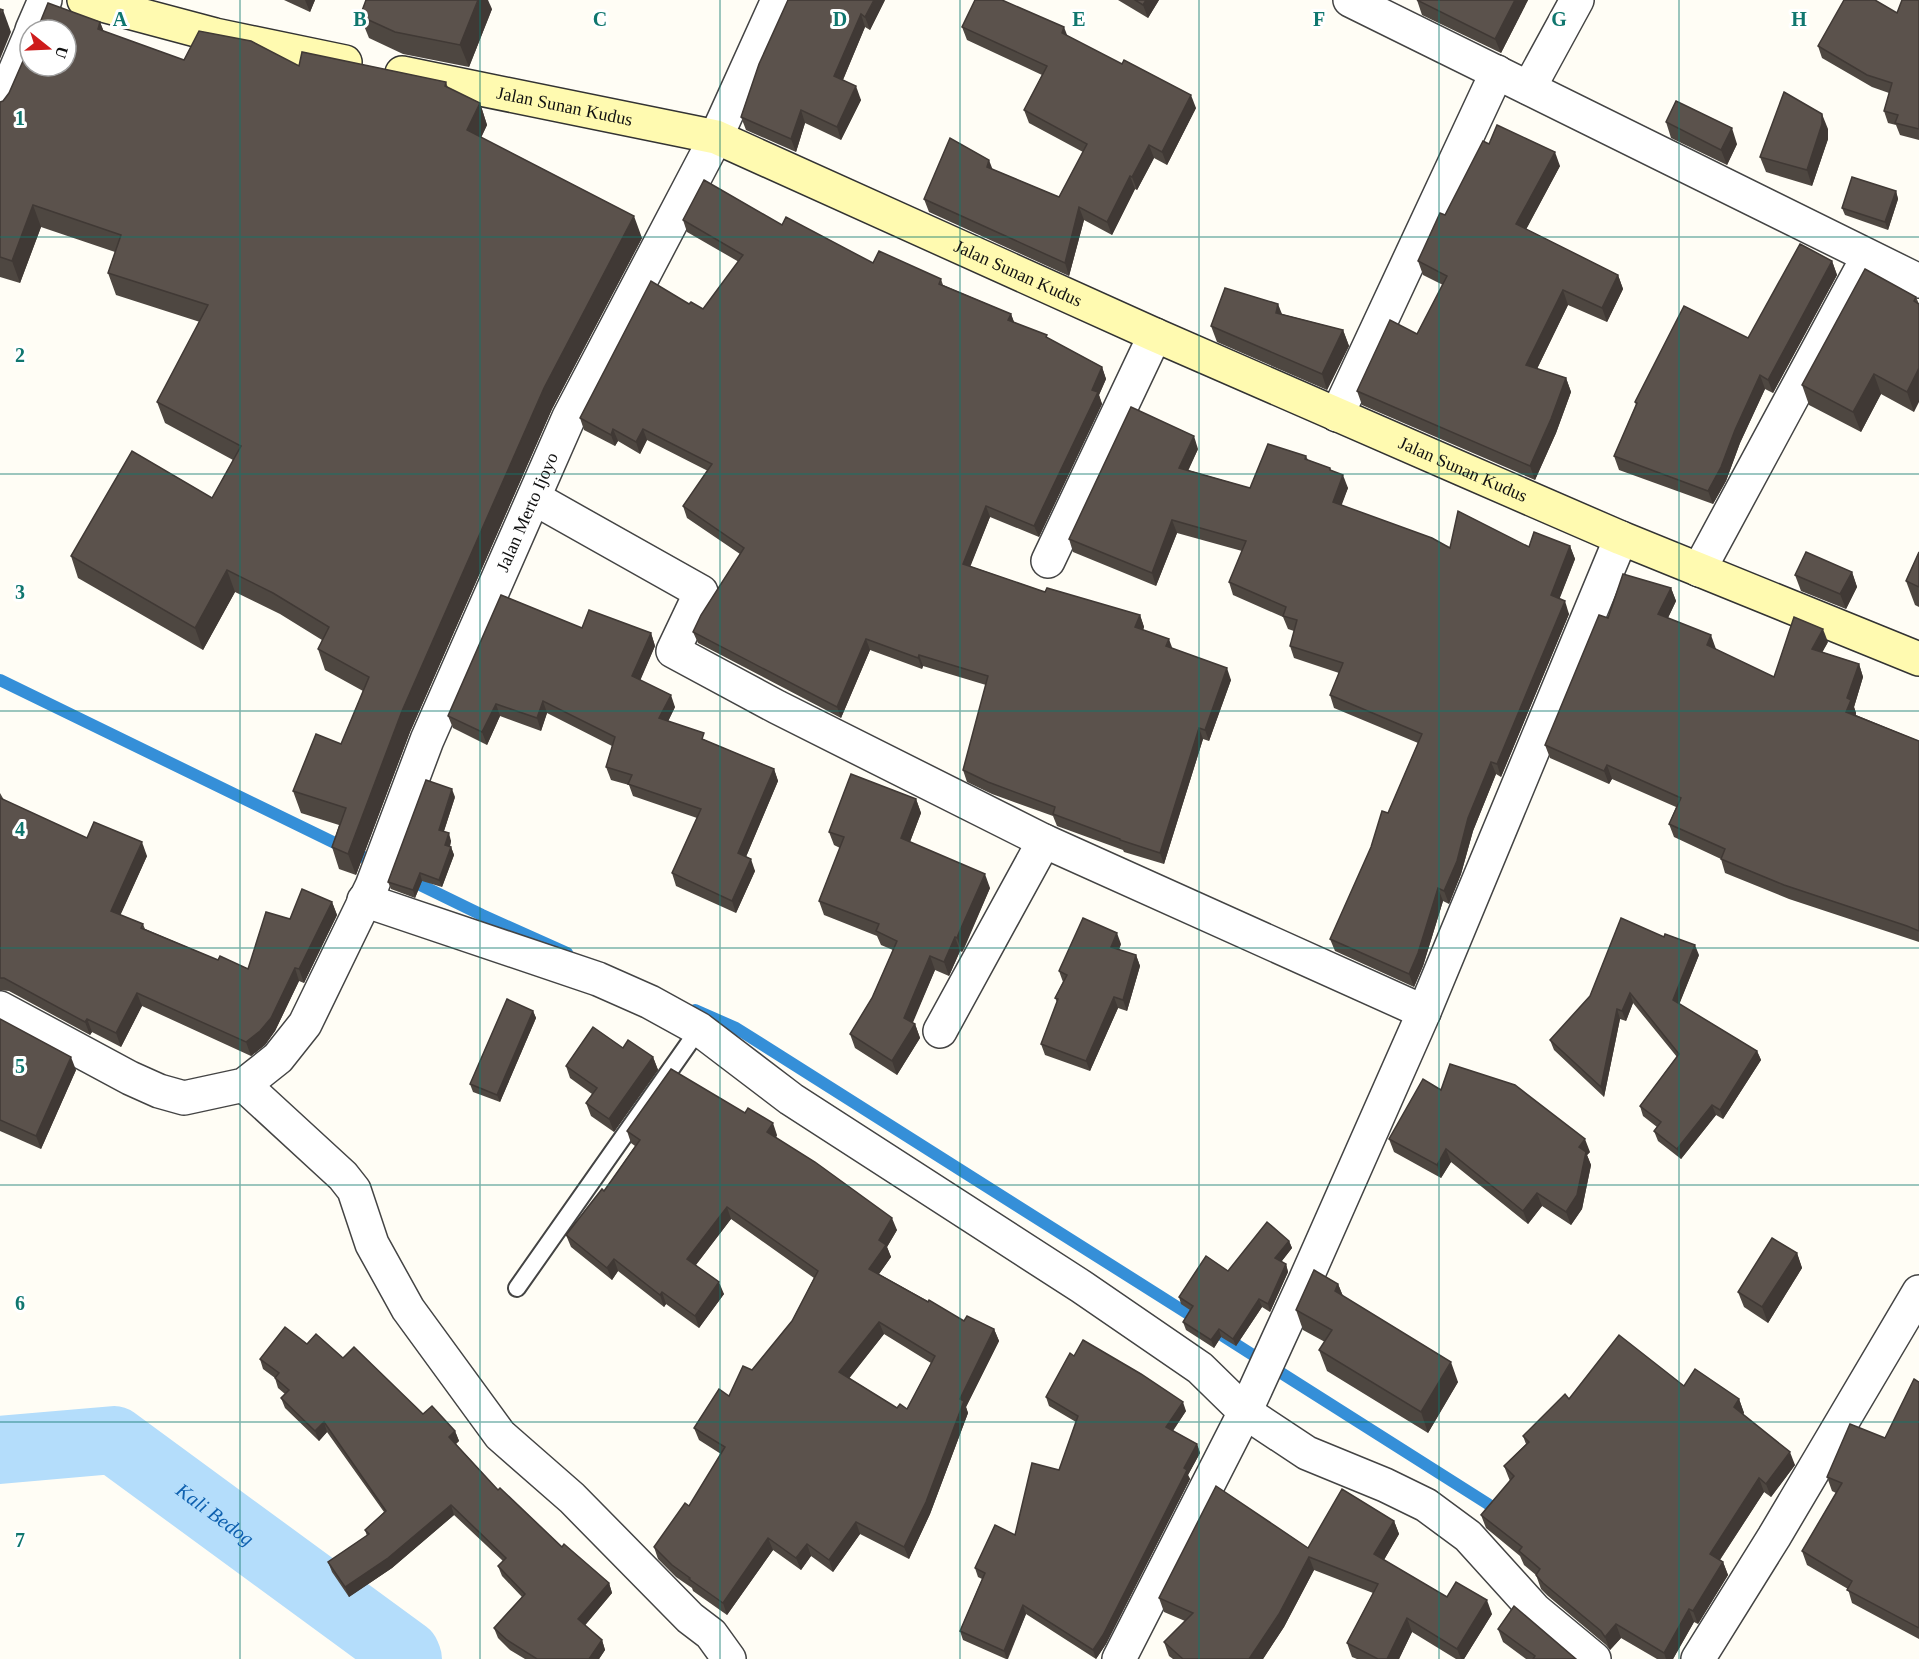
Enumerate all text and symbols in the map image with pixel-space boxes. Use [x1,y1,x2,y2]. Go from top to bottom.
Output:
text: A [113,8,128,30]
text: B [353,8,367,30]
text: C [593,8,607,30]
text: D [833,8,847,30]
text: E [1072,8,1086,30]
text: F [1313,8,1325,30]
text: G [1551,8,1567,30]
text: H [1791,8,1807,30]
north arrow [18,18,78,78]
text: U [52,44,72,61]
street label: Jalan Sunan Kudus [495,83,634,130]
text: 1 [15,107,25,129]
street label: Jalan Sunan Kudus [951,236,1085,311]
text: 2 [15,344,25,366]
street label: Jalan Sunan Kudus [1396,433,1530,506]
street label: Jalan Merto Ijoyo [492,449,562,575]
text: 3 [15,581,25,603]
text: 4 [15,818,25,840]
text: 5 [15,1055,25,1077]
text: 6 [15,1292,25,1314]
water label: Kali Bedog [171,1478,258,1551]
text: 7 [15,1529,25,1551]

